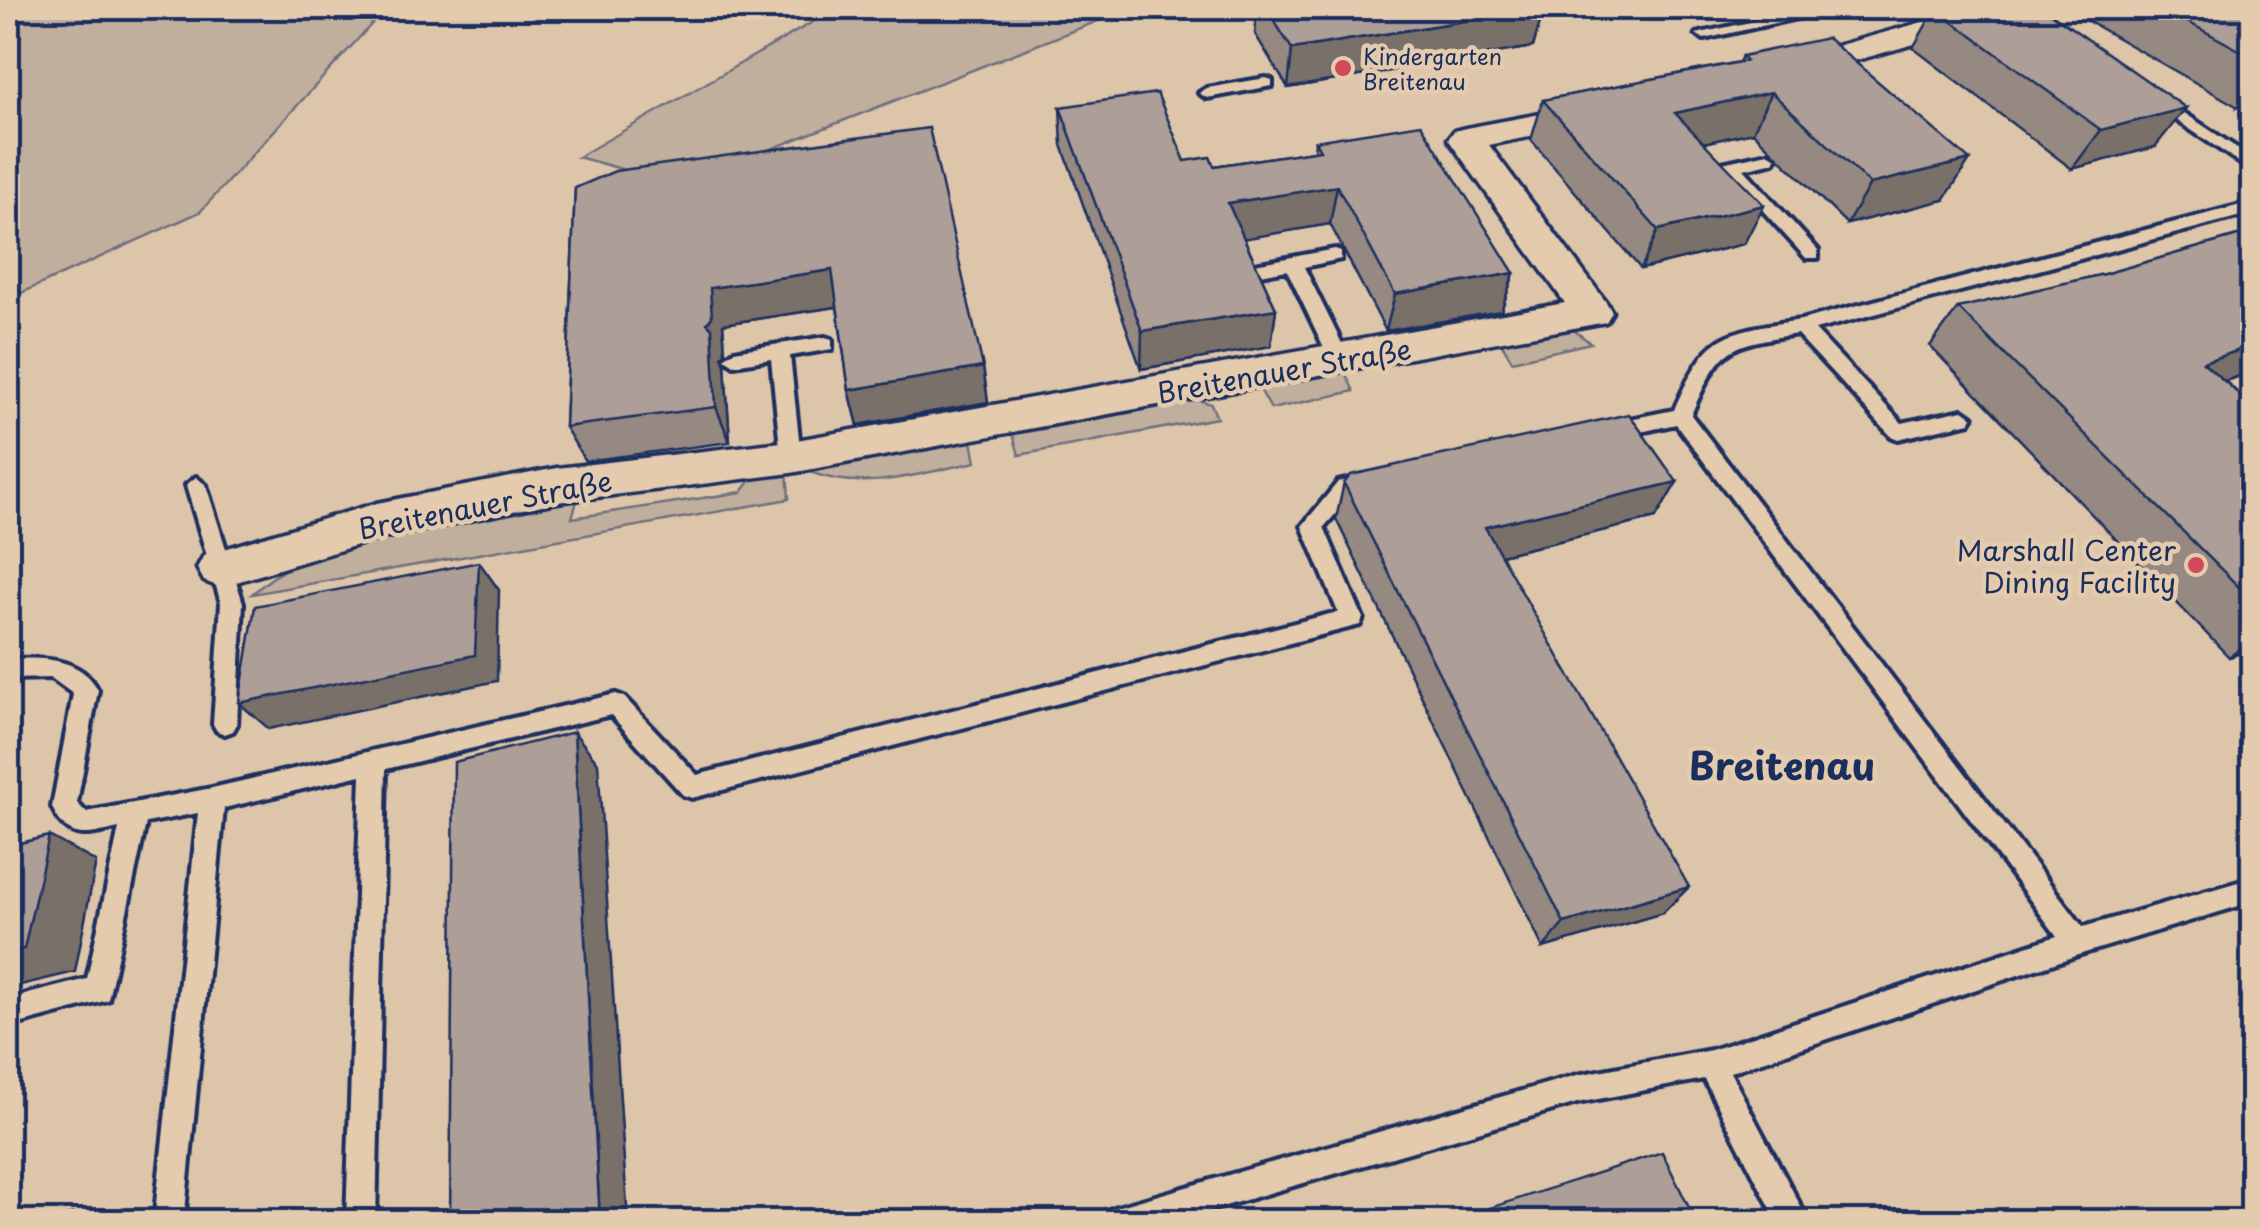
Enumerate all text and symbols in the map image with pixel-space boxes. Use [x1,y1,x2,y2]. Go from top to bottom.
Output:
place label: Kindergarten Breitenau [1363,39,1502,97]
marker: Kindergarten Breitenau [1332,57,1354,79]
street label: Breitenauer Straße [1154,326,1414,414]
street label: Breitenauer Straße [355,458,615,550]
place label: Marshall Center Dining Facility [1957,528,2176,603]
marker: Marshall Center Dining Facility [2185,554,2207,576]
district label: Breitenau [1689,736,1875,793]

